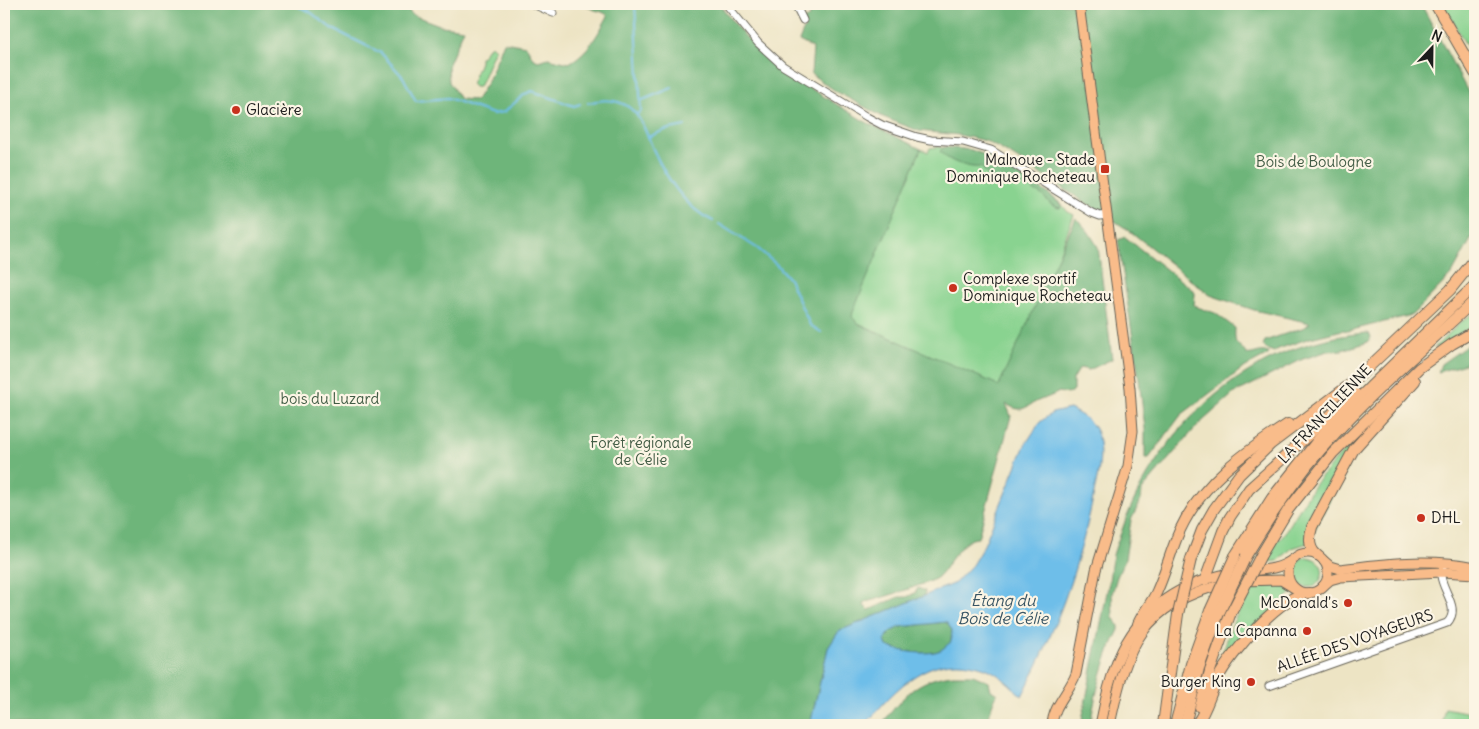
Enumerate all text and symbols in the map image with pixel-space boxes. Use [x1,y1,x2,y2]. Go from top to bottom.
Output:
north arrow [1406,22,1456,72]
text: N [1429,26,1445,46]
place label: Glacière [246,100,302,119]
marker: Glacière [230,104,242,116]
place label: Malnoue - Stade Dominique Rocheteau [946,150,1095,186]
park label: Bois de Boulogne [1256,152,1372,171]
marker: Malnoue - Stade Dominique Rocheteau [1099,163,1111,175]
place label: Complexe sportif Dominique Rocheteau [963,269,1112,305]
marker: Complexe sportif Dominique Rocheteau [947,282,959,294]
street label: LA FRANCILIENNE [1274,360,1376,467]
park label: bois du Luzard [281,389,380,408]
park label: Forêt régionale de Célie [590,433,692,469]
place label: DHL [1431,508,1461,527]
marker: DHL [1415,512,1427,524]
water label: Étang du Bois de Célie [958,590,1050,628]
place label: McDonald's [1260,593,1338,612]
marker: McDonald's [1342,597,1354,609]
street label: ALLÉE DES VOYAGEURS [1274,605,1436,676]
place label: La Capanna [1215,621,1297,640]
marker: La Capanna [1301,625,1313,637]
place label: Burger King [1161,672,1241,691]
marker: Burger King [1245,676,1257,688]

